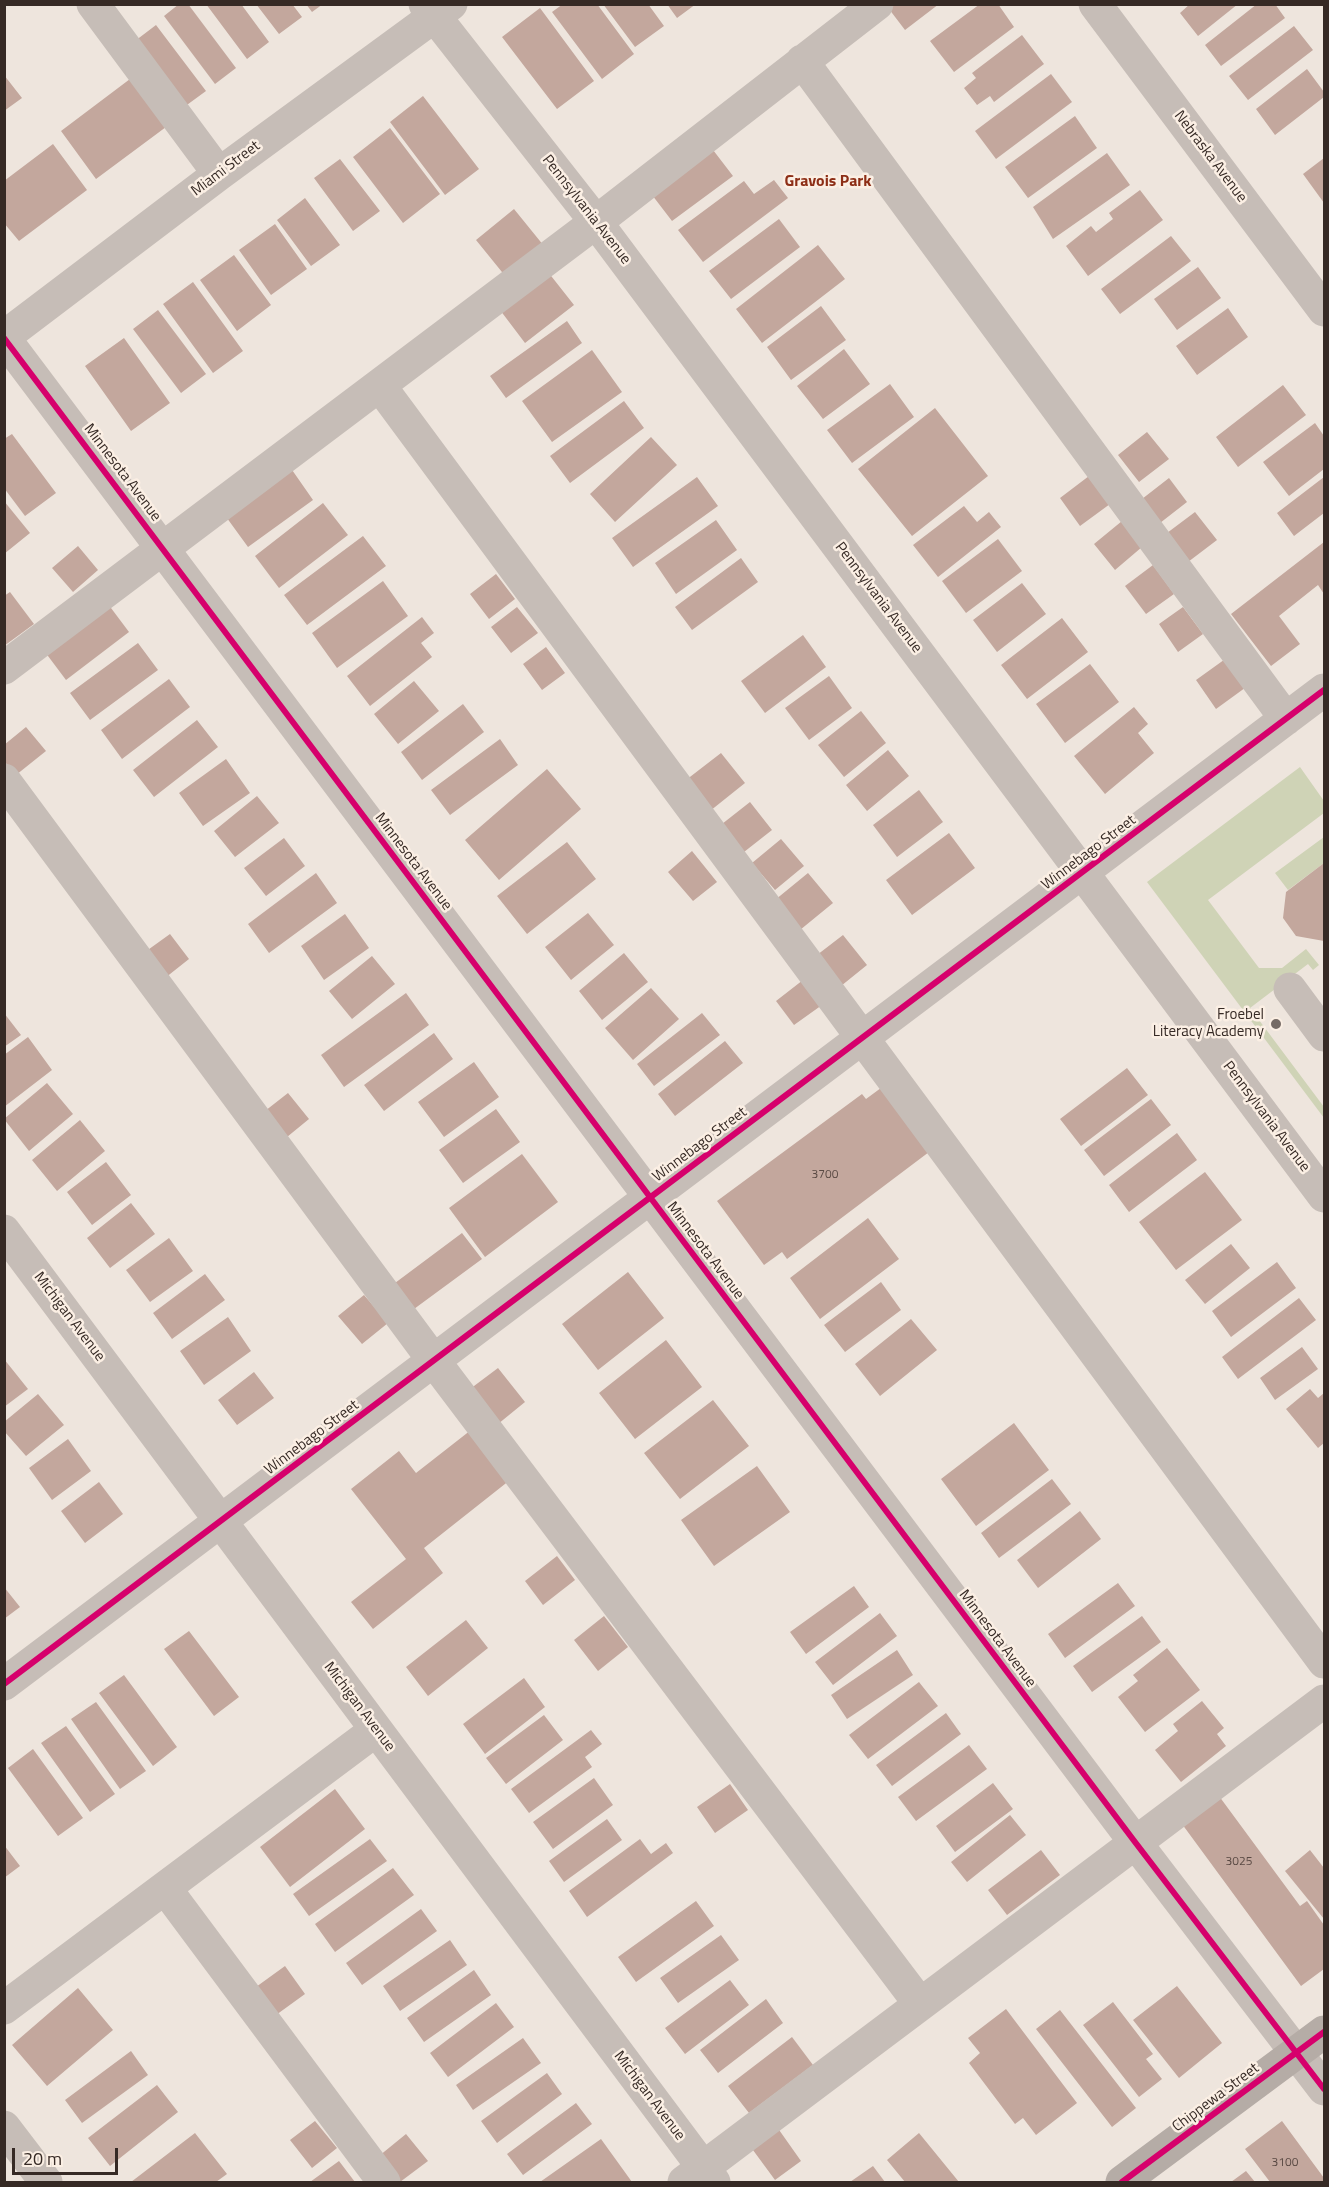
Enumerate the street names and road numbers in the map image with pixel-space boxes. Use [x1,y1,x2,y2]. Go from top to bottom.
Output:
street label: Nebraska Avenue [1170,108,1250,206]
street label: Miami Street [188,137,264,201]
street label: Pennsylvania Avenue [538,152,634,268]
street label: Minnesota Avenue [79,421,165,525]
street label: Pennsylvania Avenue [831,539,925,657]
street label: Minnesota Avenue [370,810,456,914]
street label: Winnebago Street [1038,812,1140,894]
street label: Pennsylvania Avenue [1219,1058,1313,1176]
street label: Winnebago Street [649,1104,751,1186]
street label: Minnesota Avenue [662,1199,748,1303]
street label: Michigan Avenue [30,1269,108,1365]
street label: Winnebago Street [261,1397,363,1479]
street label: Minnesota Avenue [954,1587,1040,1691]
street label: Michigan Avenue [320,1659,398,1755]
street label: Michigan Avenue [610,2048,688,2144]
street label: Chippewa Street [1169,2060,1263,2136]

